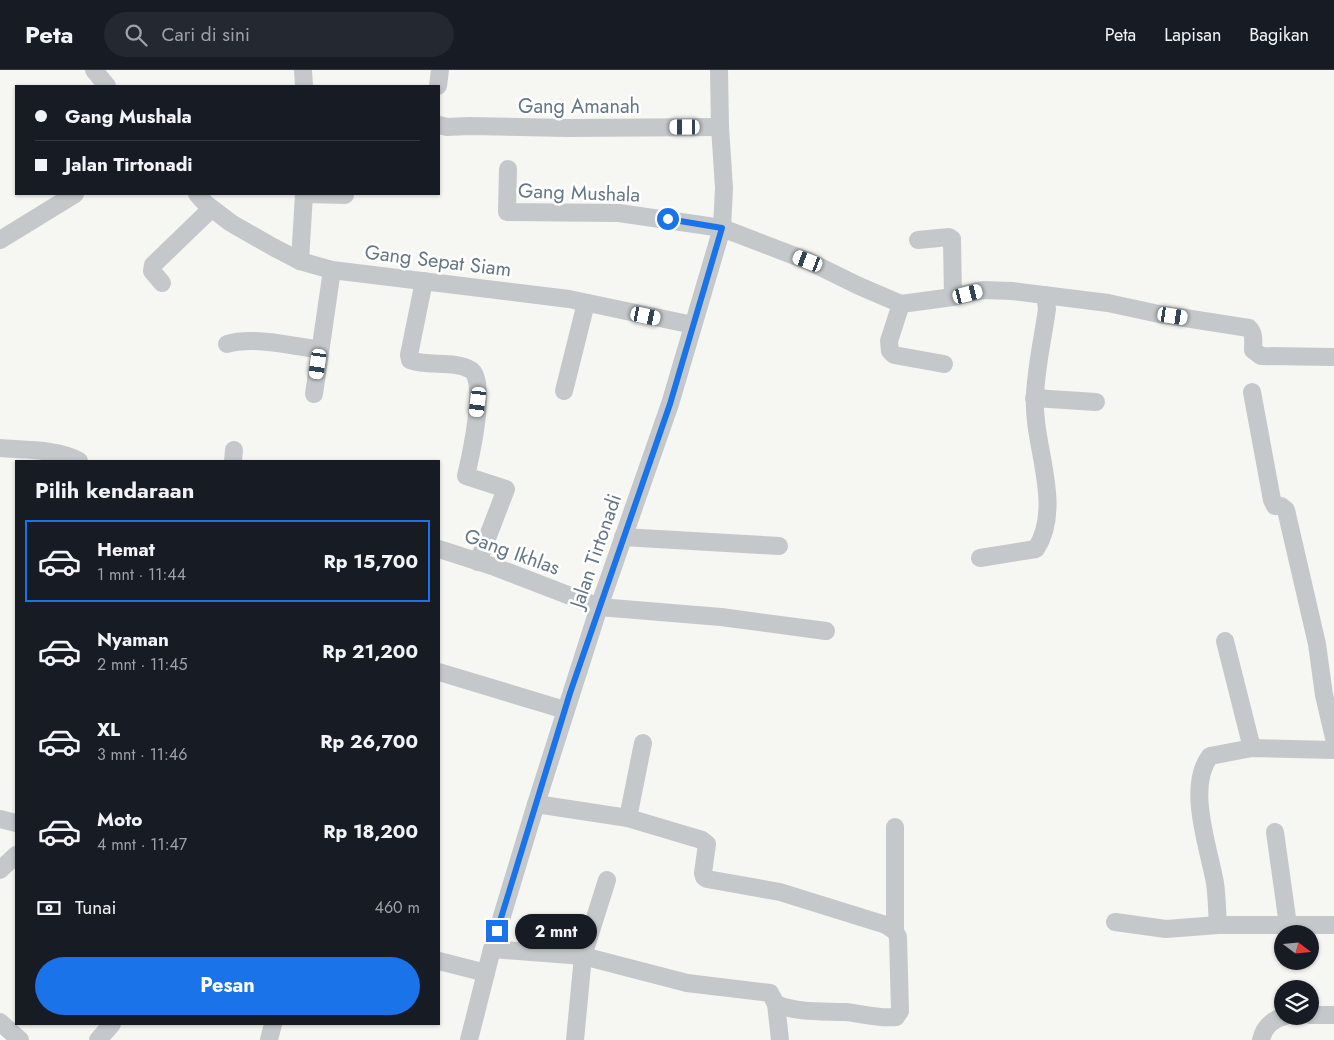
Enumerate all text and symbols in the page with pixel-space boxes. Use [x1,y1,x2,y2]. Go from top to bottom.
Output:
search box [104,12,454,57]
text: Peta [25,17,74,52]
icon: search [122,21,150,49]
text: Cari di sini [162,21,250,48]
text: Peta [1105,22,1136,48]
text: Lapisan [1164,22,1221,48]
text: Bagikan [1249,22,1309,48]
street label: Gang Amanah [518,92,640,121]
text: Gang Mushala [65,103,192,130]
car [670,120,700,135]
text: Jalan Tirtonadi [65,151,193,178]
street label: Gang Mushala [517,176,641,210]
route start [657,208,679,230]
street label: Gang Sepat Siam [363,238,513,284]
car [791,249,824,273]
car [951,283,984,305]
car [629,306,662,326]
car [1157,306,1188,326]
car [308,348,327,380]
car [468,386,487,418]
text: Pilih kendaraan [35,474,194,506]
street label: Jalan Tirtonadi [562,490,629,615]
street label: Gang Ikhlas [460,521,564,583]
text: Hemat [97,536,155,563]
icon: car [37,539,82,584]
text: Rp 15,700 [324,548,418,575]
text: 1 mnt · 11:44 [97,563,186,586]
text: Nyaman [97,626,169,653]
icon: car [37,629,82,674]
text: Rp 21,200 [322,638,418,665]
text: 2 mnt · 11:45 [97,653,188,676]
text: XL [97,716,120,743]
icon: car [37,719,82,764]
text: Rp 26,700 [320,728,418,755]
text: 3 mnt · 11:46 [97,743,187,766]
text: Moto [97,806,142,833]
icon: car [37,809,82,854]
text: Rp 18,200 [323,818,418,845]
text: 4 mnt · 11:47 [97,833,187,856]
icon: cash [35,894,63,922]
text: Tunai [75,894,116,921]
text: 460 m [375,896,420,919]
callout: 2 mnt [514,914,597,948]
route end [486,920,508,942]
text: 2 mnt [535,920,577,943]
north arrow [1274,925,1319,970]
map controls [1274,925,1319,1025]
button: Pesan [35,957,420,1015]
button: layers [1274,980,1319,1025]

